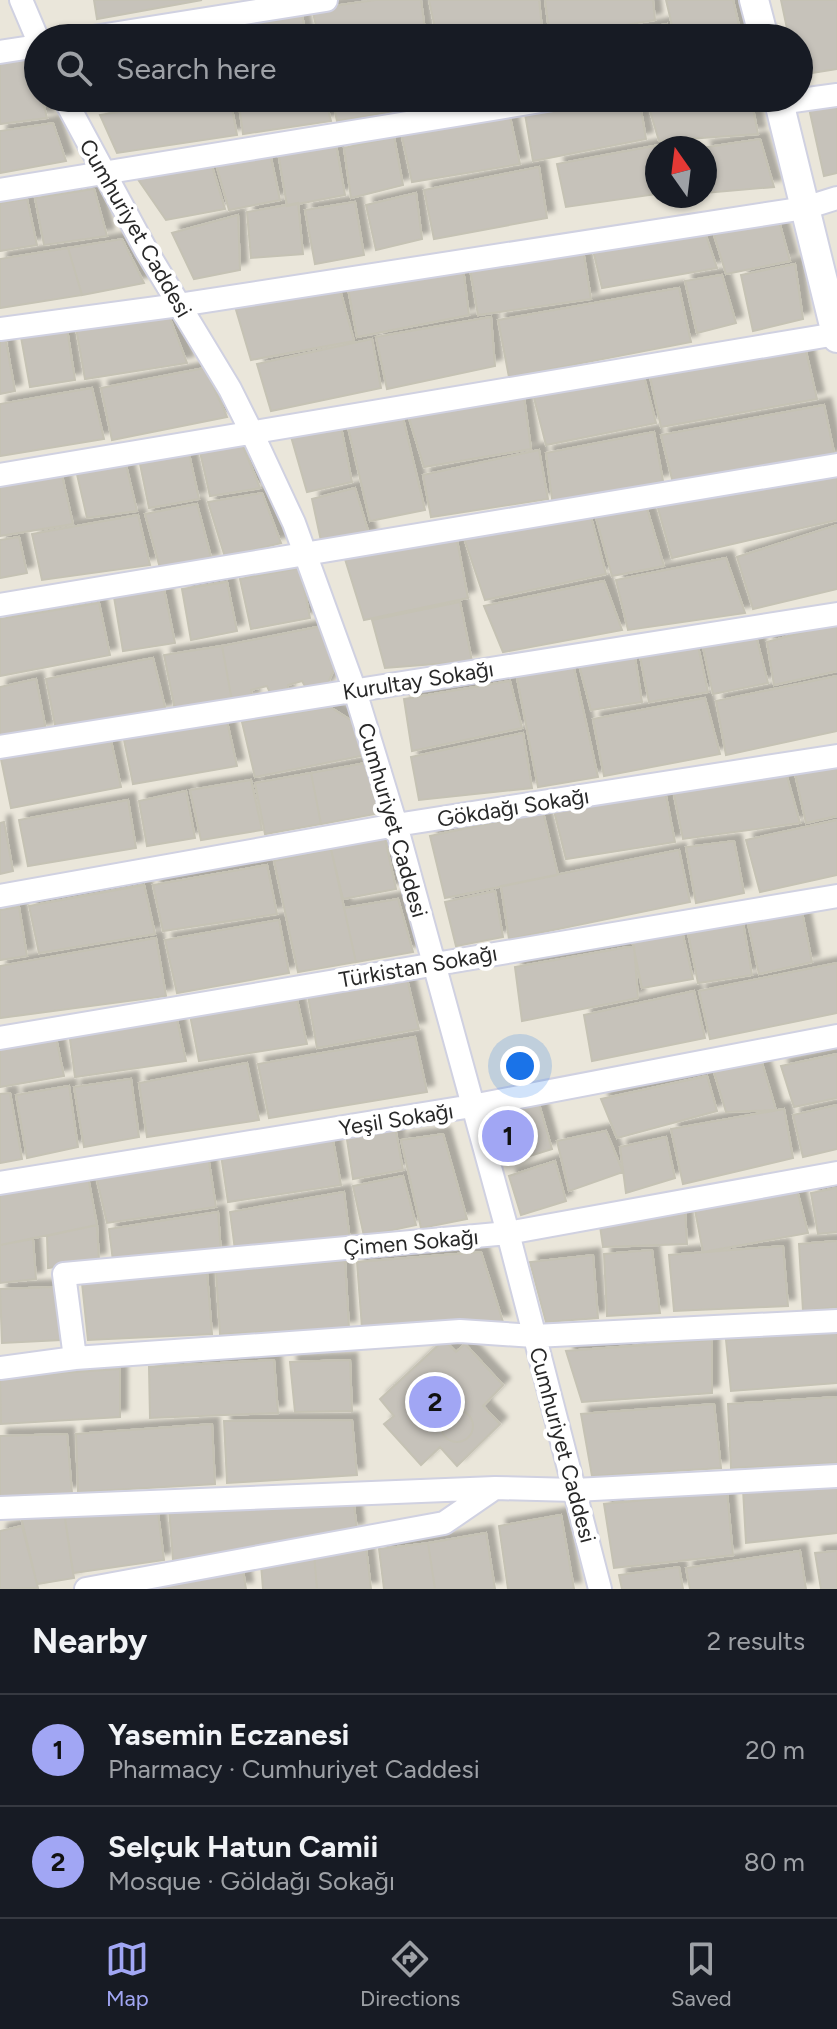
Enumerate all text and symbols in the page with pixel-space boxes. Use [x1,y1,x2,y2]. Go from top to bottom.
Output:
search box [24,24,813,112]
icon: search [52,46,96,90]
text: Search here [116,50,276,87]
street label: Cumhuriyet Caddesi [74,134,198,322]
north arrow [645,136,717,208]
street label: Kurultay Sokağı [341,655,495,706]
street label: Cumhuriyet Caddesi [352,720,433,921]
street label: Gökdağı Sokağı [435,782,591,833]
street label: Türkistan Sokağı [337,939,499,994]
your location [500,1046,540,1086]
street label: Yeşil Sokağı [337,1097,455,1142]
pin: 1 [482,1106,534,1166]
street label: Çimen Sokağı [342,1223,480,1262]
street label: Cumhuriyet Caddesi [523,1344,602,1546]
pin: 2 [409,1372,461,1432]
text: Nearby [32,1621,147,1662]
text: 2 results [707,1625,805,1657]
text: Yasemin Eczanesi [108,1716,349,1753]
text: 1 [53,1734,63,1766]
text: 20 m [745,1734,805,1766]
text: Pharmacy · Cumhuriyet Caddesi [108,1753,480,1785]
text: Selçuk Hatun Camii [108,1828,378,1865]
text: 2 [50,1846,66,1878]
text: 80 m [744,1846,805,1878]
text: Mosque · Göldağı Sokağı [108,1865,395,1897]
tab: Map [105,1937,149,2012]
tab: Directions [360,1937,460,2012]
tab: Saved [671,1937,732,2012]

